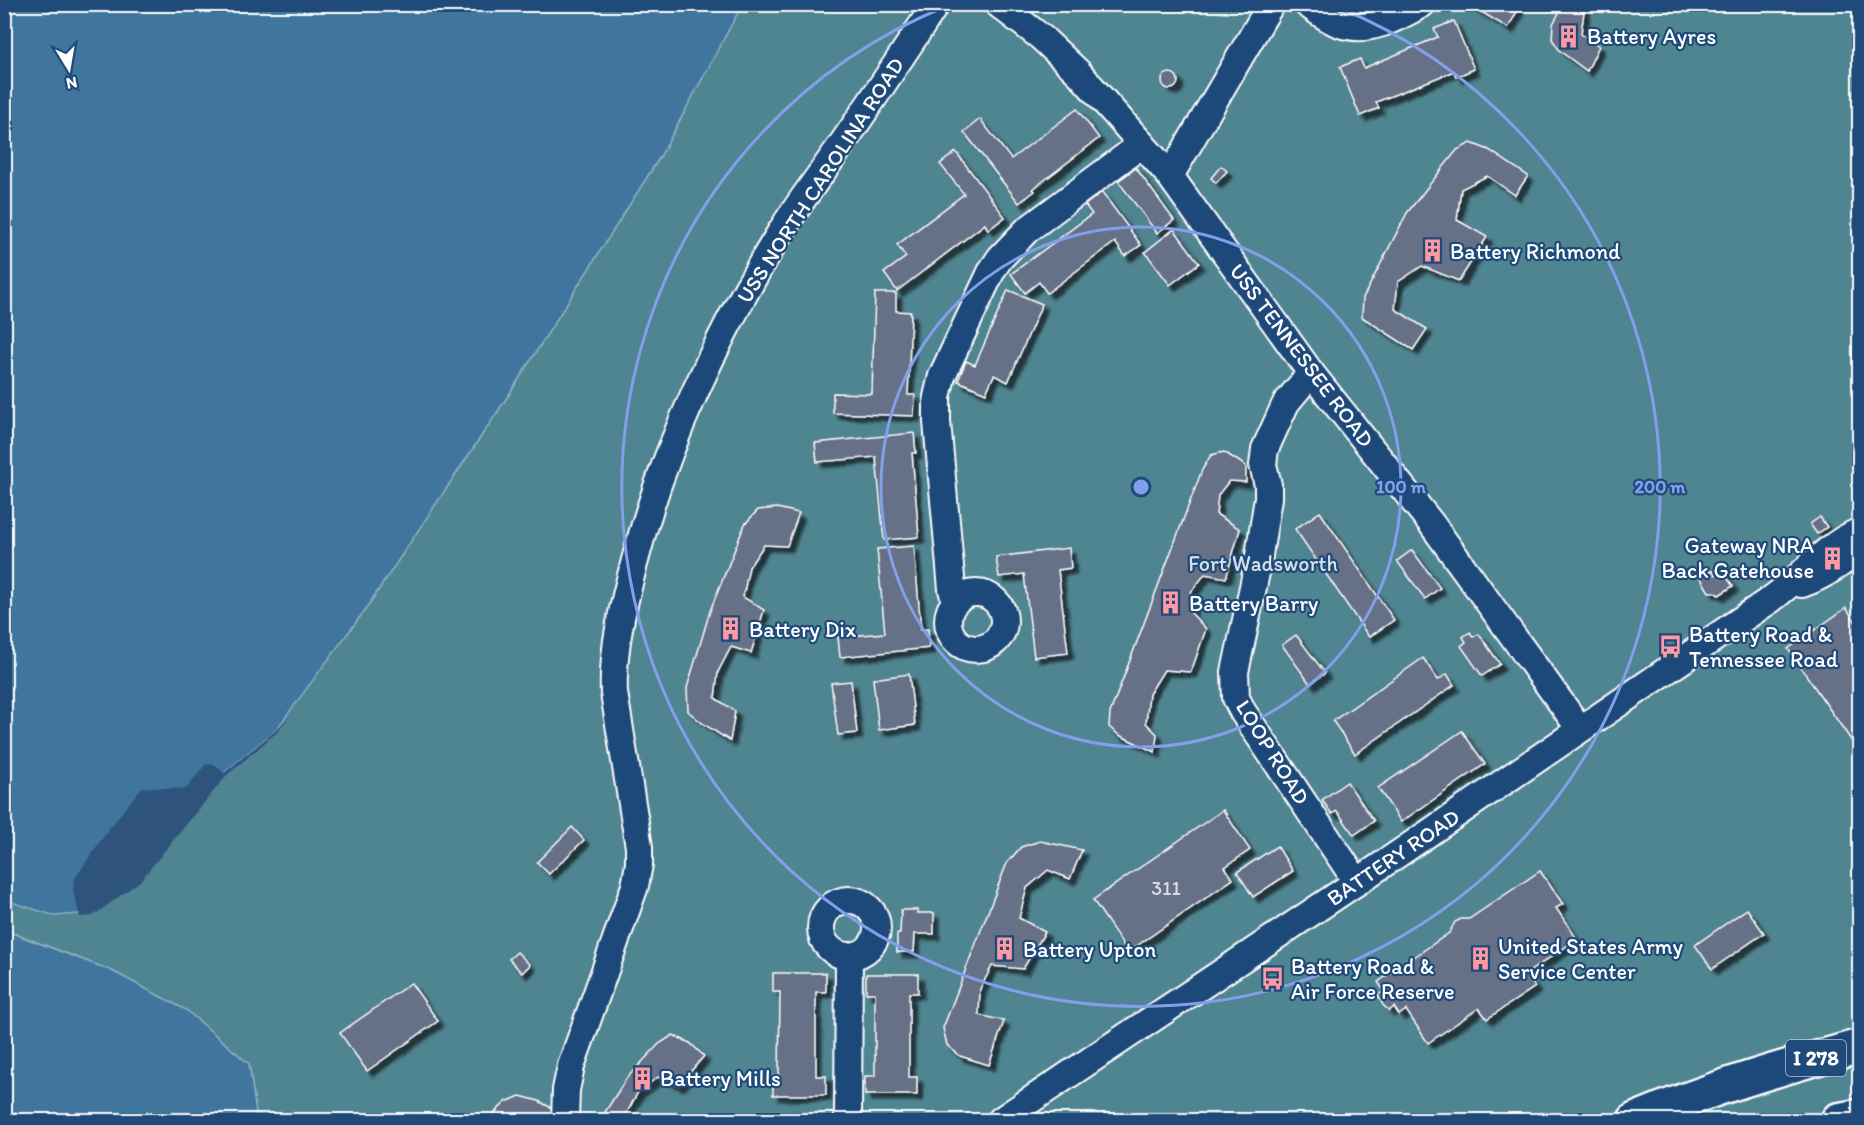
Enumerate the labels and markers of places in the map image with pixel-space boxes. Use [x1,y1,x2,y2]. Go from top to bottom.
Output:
building icon: Battery Ayres [1556,23,1582,49]
place label: Battery Ayres [1587,23,1716,50]
building icon: Battery Richmond [1419,238,1445,264]
place label: Battery Richmond [1450,238,1620,265]
centre of rings [1131,477,1151,497]
place label: Gateway NRA Back Gatehouse [1661,532,1814,584]
building icon: Gateway NRA Back Gatehouse [1819,545,1845,571]
building icon: Battery Barry [1158,590,1184,616]
place label: Battery Barry [1189,590,1319,617]
building icon: Battery Dix [718,616,744,642]
place label: Battery Dix [749,616,856,643]
place label: Battery Road & Tennessee Road [1689,621,1838,673]
bus stop icon: Battery Road & Tennessee Road [1658,634,1684,660]
place label: United States Army Service Center [1498,933,1683,985]
building icon: Battery Upton [992,936,1018,962]
place label: Battery Upton [1023,936,1157,963]
building icon: United States Army Service Center [1467,946,1493,972]
place label: Battery Road & Air Force Reserve [1291,953,1454,1005]
bus stop icon: Battery Road & Air Force Reserve [1260,966,1286,992]
building icon: Battery Mills [629,1065,655,1091]
place label: Battery Mills [660,1065,781,1092]

